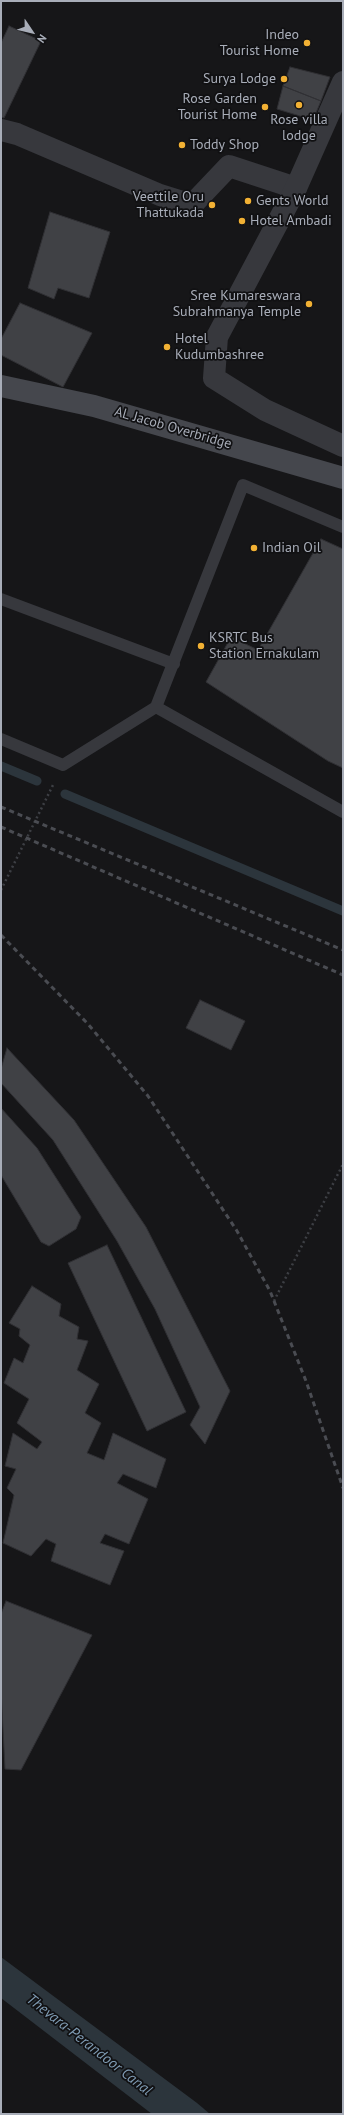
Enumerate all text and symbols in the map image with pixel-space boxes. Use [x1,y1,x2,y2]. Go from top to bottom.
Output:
north arrow [12,12,52,52]
place label: Indeo Tourist Home [220,27,299,60]
text: N [34,32,50,46]
marker: Indeo Tourist Home [302,38,312,48]
place label: Surya Lodge [203,71,276,87]
marker: Surya Lodge [279,74,289,84]
place label: Rose Garden Tourist Home [178,91,257,124]
marker: Rose villa lodge [294,100,304,110]
marker: Rose Garden Tourist Home [260,102,270,112]
place label: Rose villa lodge [270,112,328,144]
place label: Toddy Shop [190,137,259,153]
marker: Toddy Shop [177,140,187,150]
place label: Veettile Oru Thattukada [133,189,204,222]
place label: Gents World [256,193,329,209]
marker: Gents World [243,196,253,206]
marker: Veettile Oru Thattukada [207,200,217,210]
place label: Hotel Ambadi [250,213,332,229]
marker: Hotel Ambadi [237,216,247,226]
place label: Sree Kumareswara Subrahmanya Temple [173,288,301,320]
marker: Sree Kumareswara Subrahmanya Temple [304,299,314,309]
place label: Hotel Kudumbashree [175,331,264,364]
marker: Hotel Kudumbashree [162,342,172,352]
street label: AL Jacob Overbridge [113,403,233,453]
place label: Indian Oil [262,540,321,556]
marker: Indian Oil [249,543,259,553]
place label: KSRTC Bus Station Ernakulam [209,630,319,662]
marker: KSRTC Bus Station Ernakulam [196,641,206,651]
water label: Thevara-Perandoor Canal [23,1990,155,2100]

